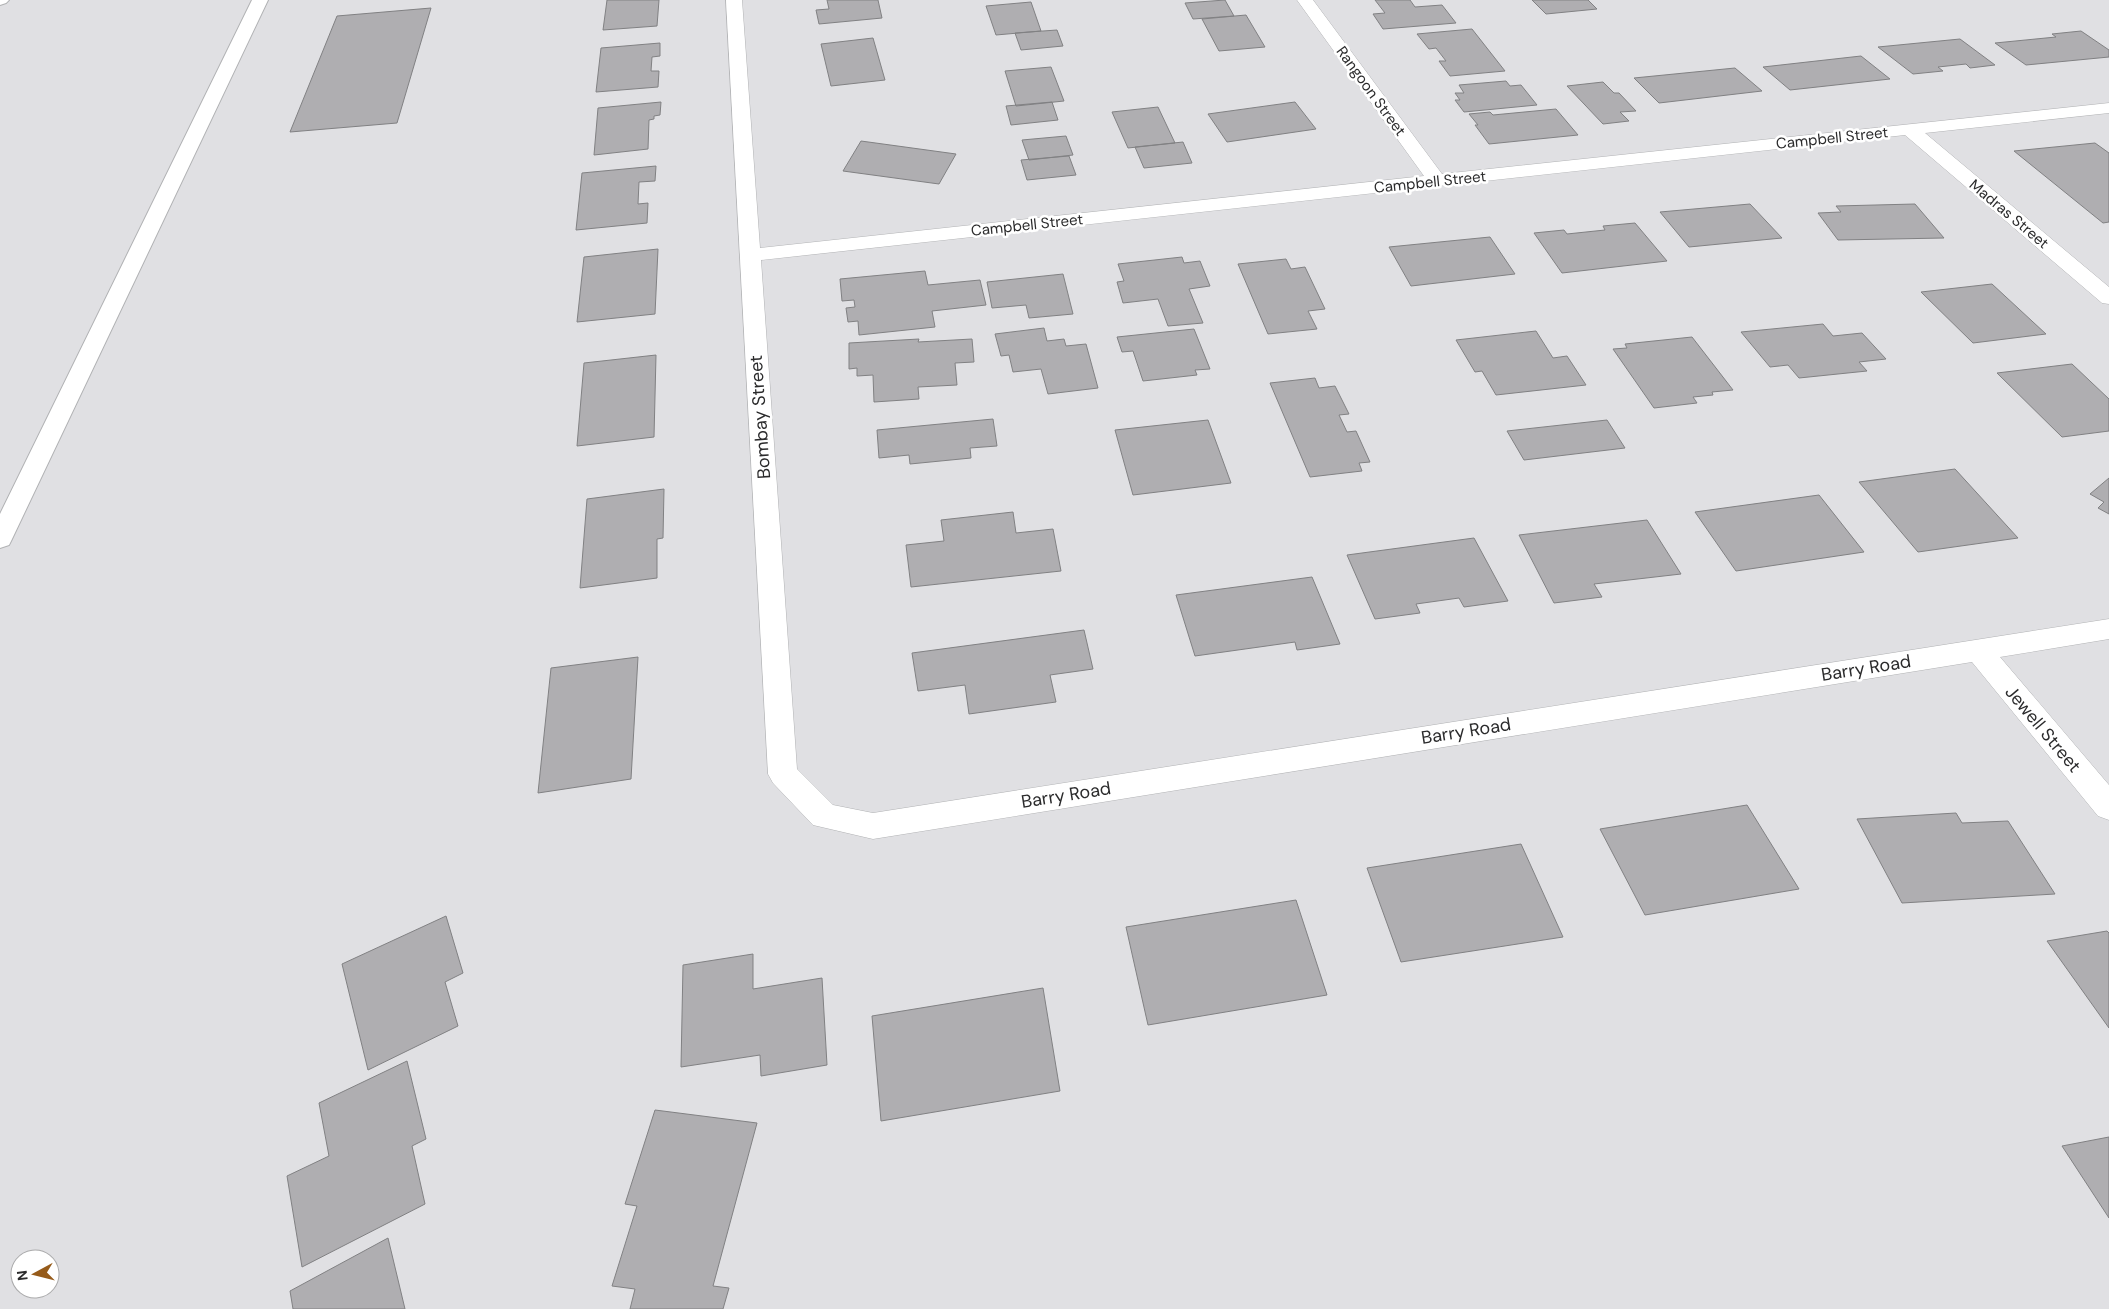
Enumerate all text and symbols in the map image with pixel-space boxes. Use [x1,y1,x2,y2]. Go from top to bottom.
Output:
street label: Rangoon Street [1332,42,1410,140]
street label: Campbell Street [1775,122,1889,154]
street label: Campbell Street [1373,166,1487,198]
street label: Madras Street [1965,175,2053,253]
street label: Campbell Street [970,209,1084,241]
street label: Bombay Street [744,354,776,480]
street label: Barry Road [1819,649,1913,687]
street label: Jewell Street [2000,681,2086,777]
street label: Barry Road [1419,712,1513,750]
street label: Barry Road [1019,776,1113,814]
north arrow [10,1249,60,1299]
text: N [13,1269,32,1282]

